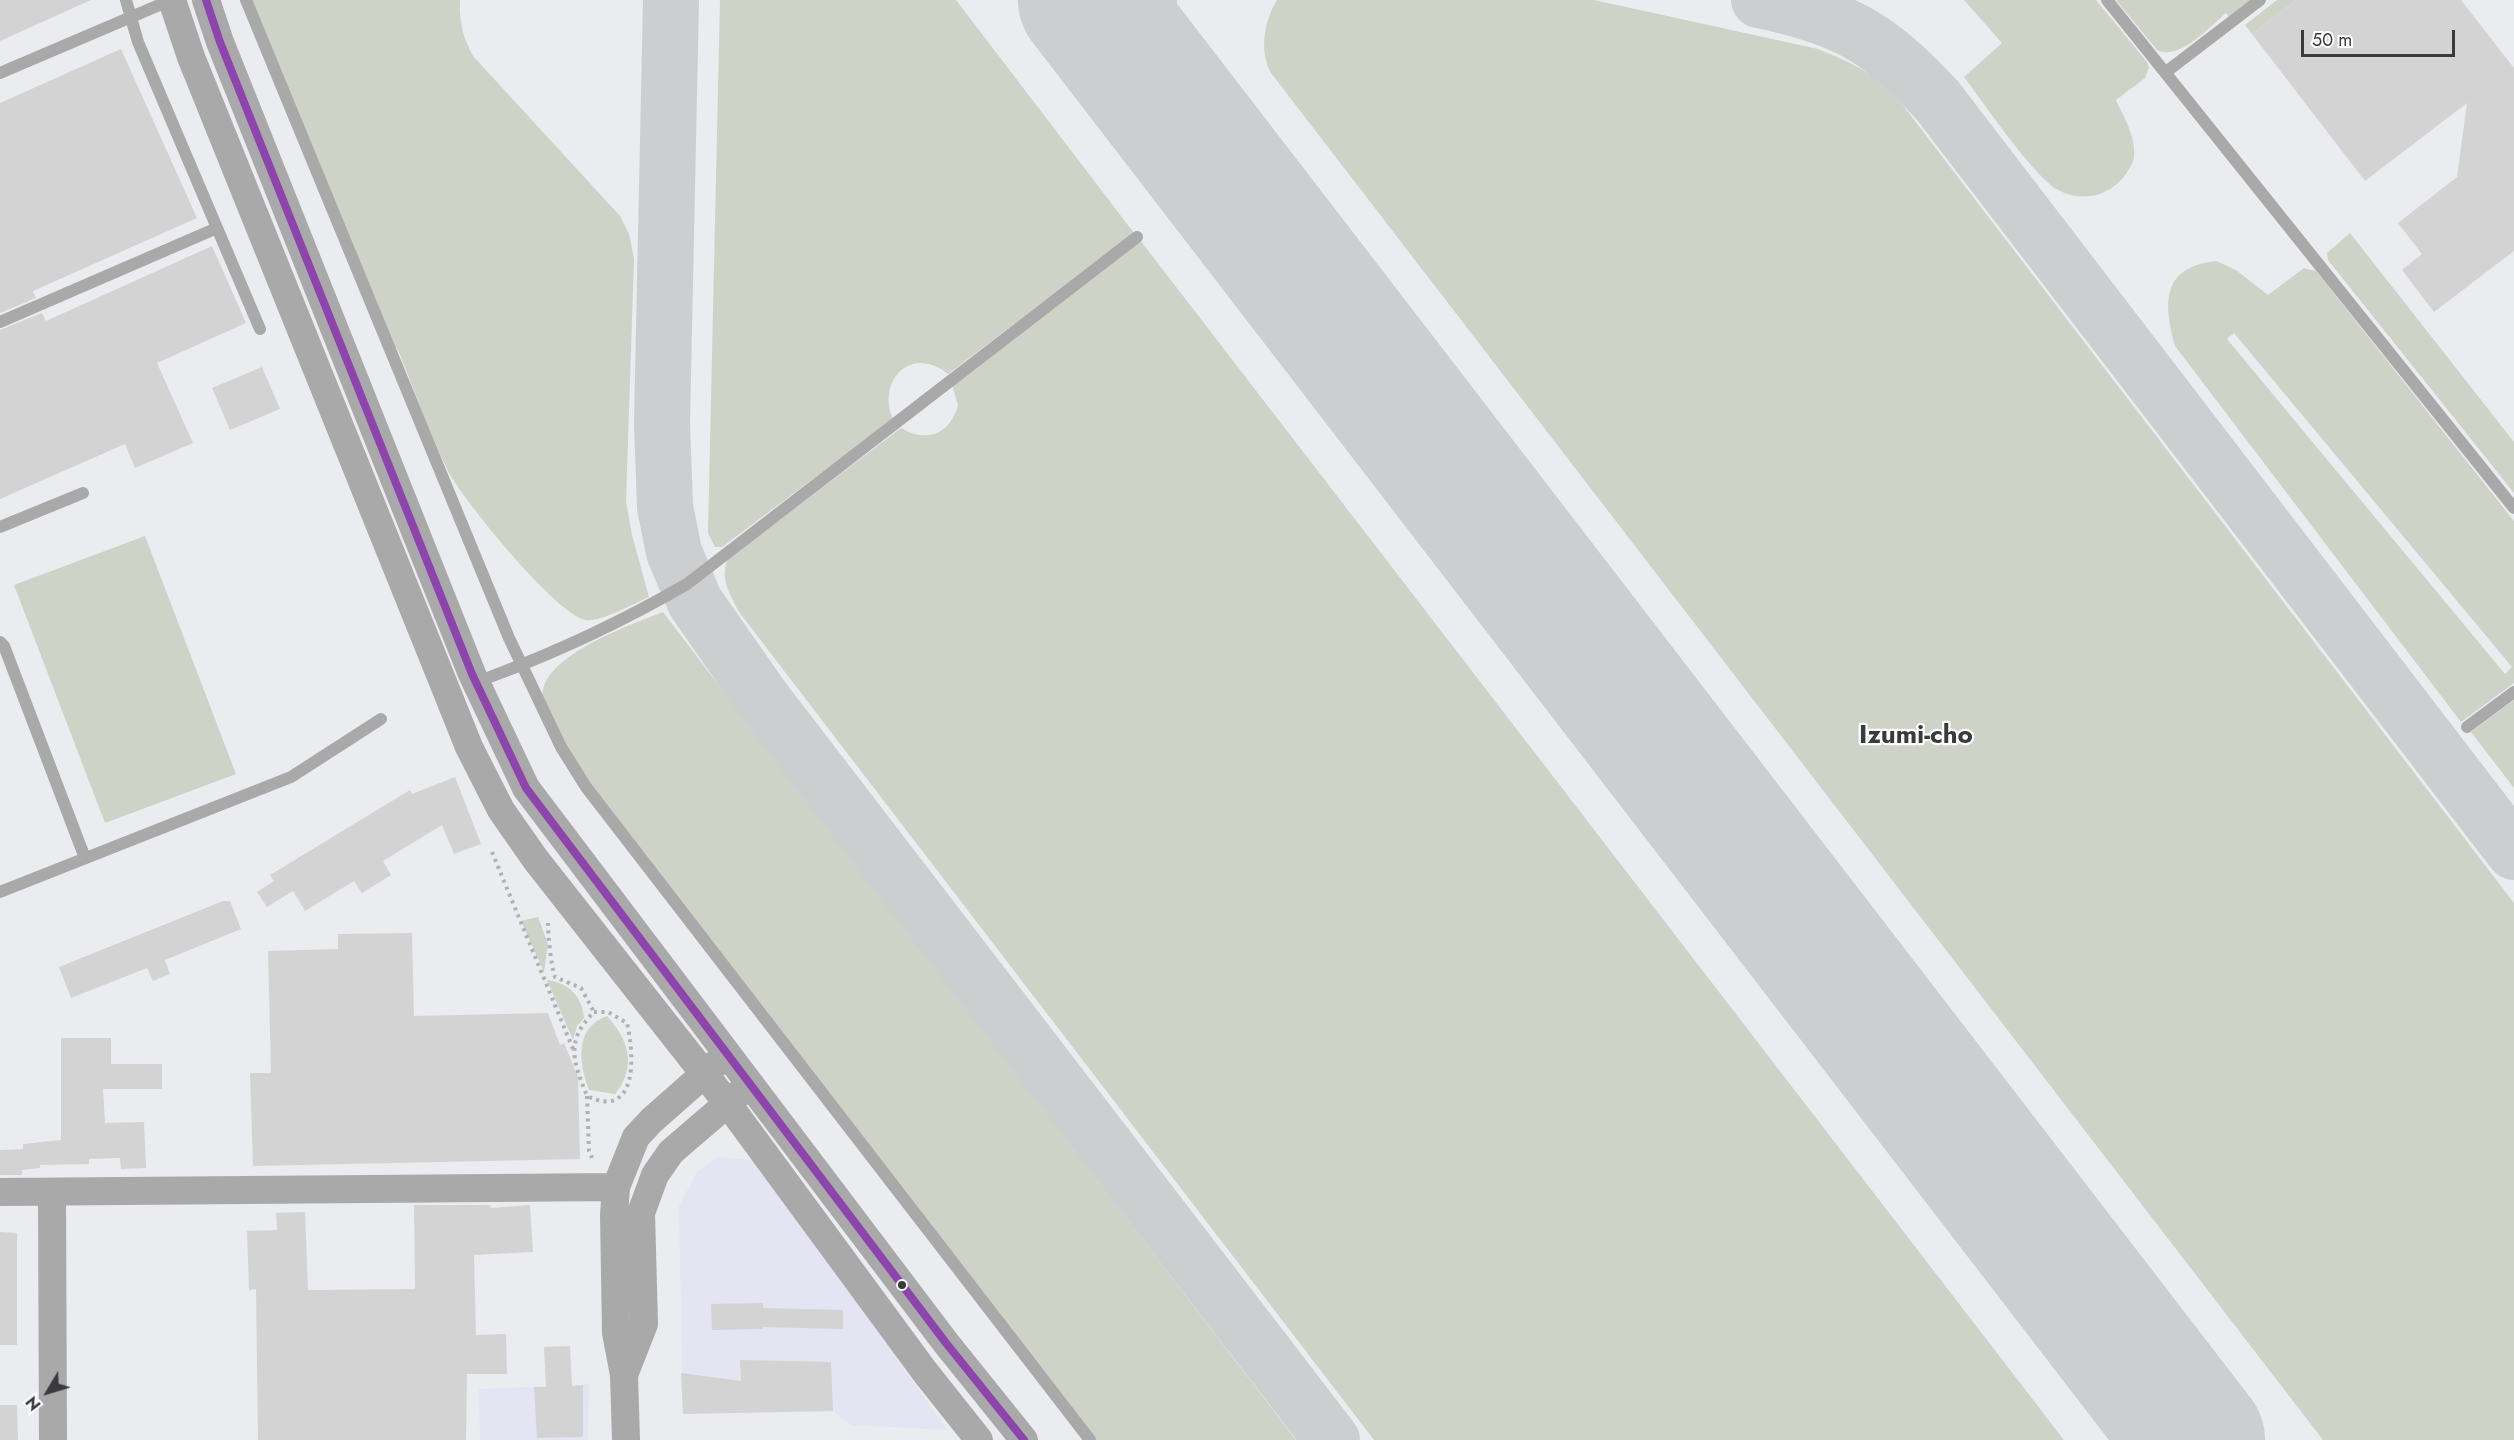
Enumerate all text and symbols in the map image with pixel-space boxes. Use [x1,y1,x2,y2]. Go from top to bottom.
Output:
scale bar [2304,18,2458,56]
text: 50 m [2312,27,2352,53]
district label: Izumi-cho [1859,721,1973,753]
unlabelled marker [896,1279,908,1291]
north arrow [18,1362,78,1422]
text: N [20,1391,46,1415]

